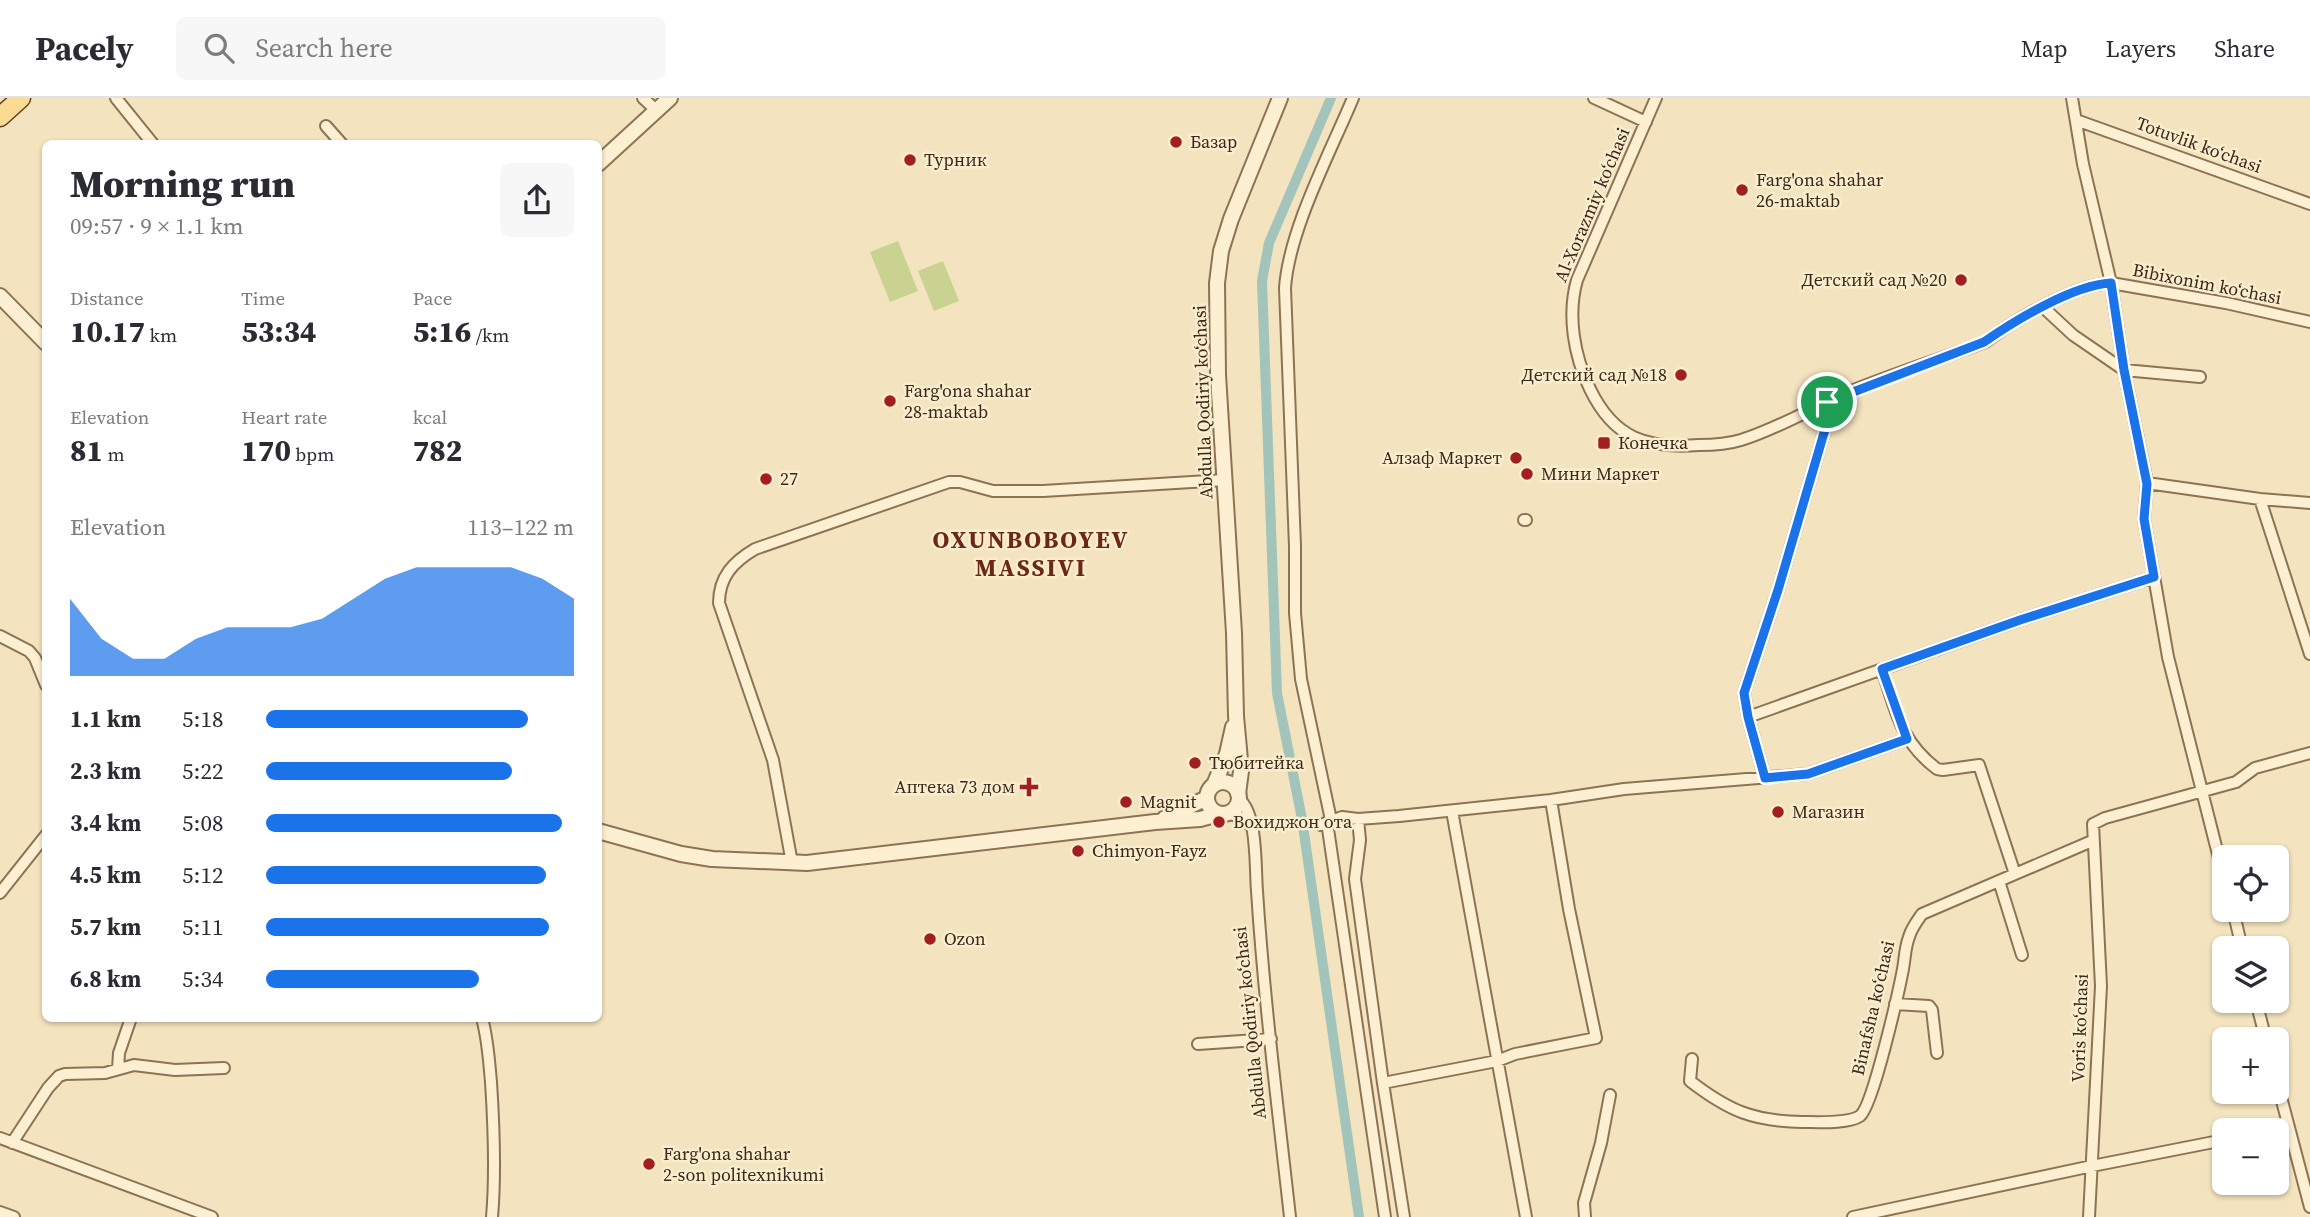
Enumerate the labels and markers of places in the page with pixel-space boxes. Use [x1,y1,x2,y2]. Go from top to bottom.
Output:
place label: Базар [1190,129,1237,154]
marker: Базар [1168,134,1184,150]
place label: Турник [924,147,987,172]
marker: Турник [902,152,918,168]
place label: Farg'ona shahar 26-maktab [1756,167,1884,213]
marker: Farg'ona shahar 26-maktab [1734,182,1750,198]
place label: Детский сад №20 [1801,267,1947,292]
marker: Детский сад №20 [1953,272,1969,288]
place label: Детский сад №18 [1521,362,1667,387]
marker: Детский сад №18 [1673,367,1689,383]
pin [1797,372,1857,432]
place label: Farg'ona shahar 28-maktab [904,378,1032,424]
marker: Farg'ona shahar 28-maktab [882,393,898,409]
place label: Конечка [1618,430,1689,455]
marker: Конечка [1596,435,1612,451]
place label: Алзаф Маркет [1382,445,1502,470]
marker: Алзаф Маркет [1508,450,1524,466]
place label: Мини Маркет [1541,461,1660,486]
place label: 27 [780,466,798,491]
marker: Мини Маркет [1519,466,1535,482]
marker: 27 [758,471,774,487]
place label: Тюбитейка [1209,750,1305,775]
marker: Тюбитейка [1187,755,1203,771]
place label: Аптека 73 дом [895,774,1015,799]
marker: Аптека 73 дом [1021,779,1037,795]
place label: Magnit [1140,789,1196,814]
marker: Magnit [1118,794,1134,810]
place label: Магазин [1792,799,1865,824]
marker: Магазин [1770,804,1786,820]
place label: Вохиджон ота [1233,809,1353,834]
marker: Вохиджон ота [1211,814,1227,830]
place label: Chimyon-Fayz [1092,838,1207,863]
marker: Chimyon-Fayz [1070,843,1086,859]
place label: Ozon [944,926,986,951]
marker: Ozon [922,931,938,947]
place label: Farg'ona shahar 2-son politexnikumi [663,1141,824,1187]
marker: Farg'ona shahar 2-son politexnikumi [641,1156,657,1172]

